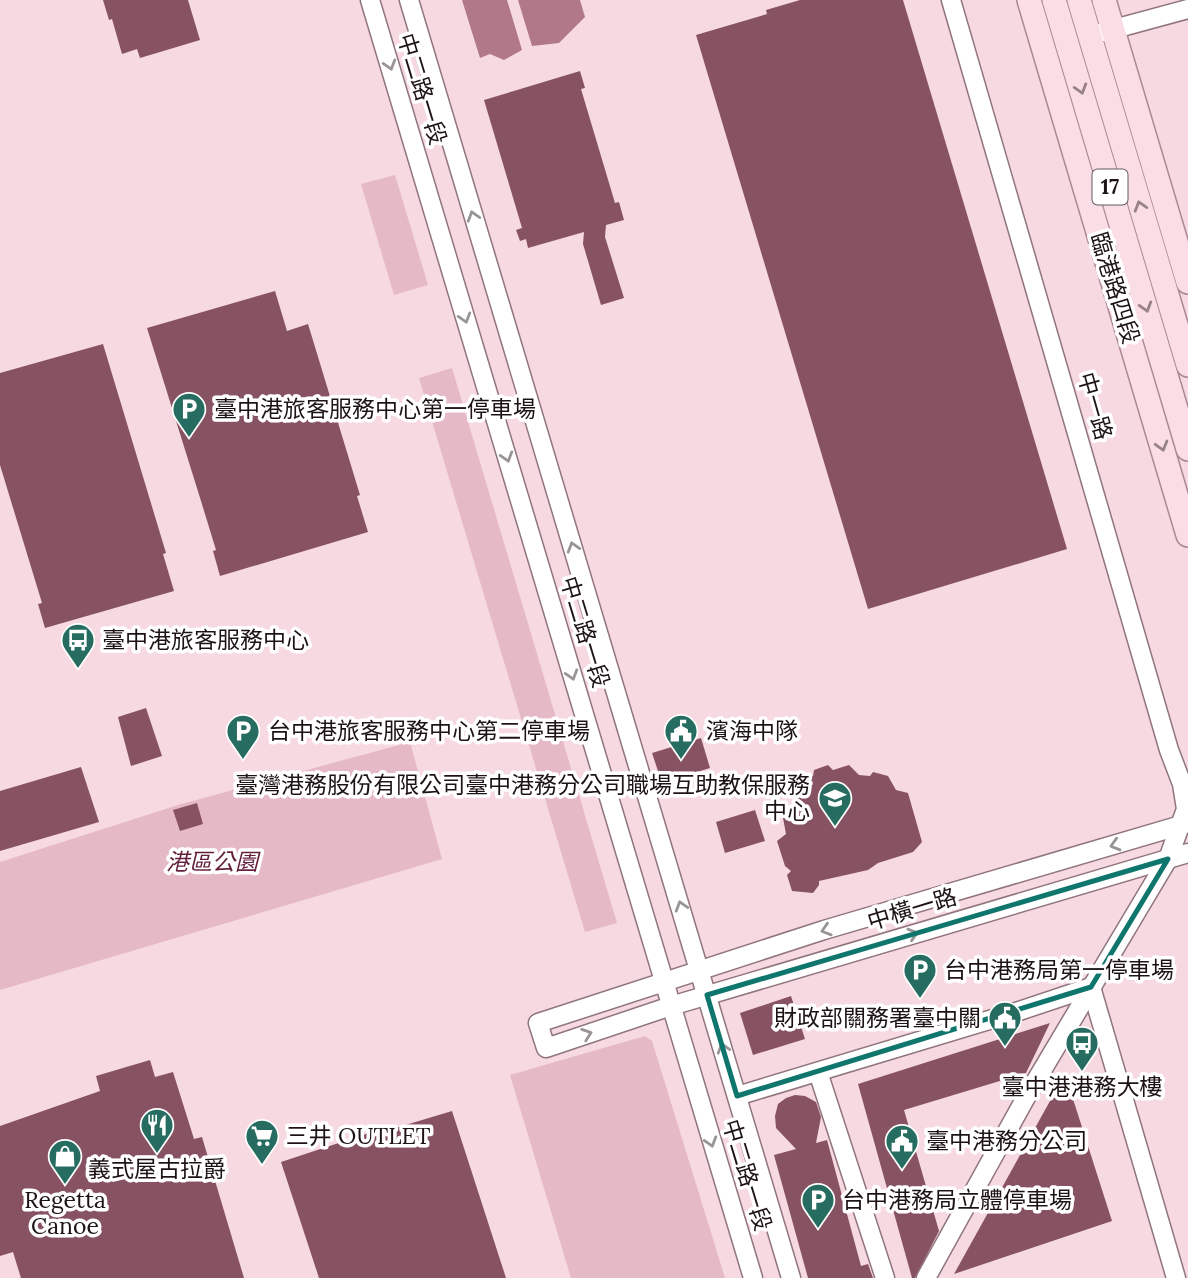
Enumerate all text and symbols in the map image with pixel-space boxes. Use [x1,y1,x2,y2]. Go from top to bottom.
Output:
street label: 中二路一段 [392,30,453,148]
one-way arrow [381,59,396,71]
one-way arrow [1072,83,1087,95]
road number: 17 [1092,170,1128,204]
one-way arrow [1134,200,1149,212]
one-way arrow [467,210,482,222]
street label: 臨港路四段 [1085,229,1146,347]
one-way arrow [1137,301,1152,313]
one-way arrow [457,311,471,324]
street label: 中一路 [1072,369,1119,443]
parking icon: 臺中港旅客服務中心第一停車場 [170,390,208,439]
place label: 臺中港旅客服務中心第一停車場 [214,394,536,423]
one-way arrow [1154,440,1168,452]
one-way arrow [498,451,513,463]
one-way arrow [566,541,581,553]
street label: 中二路一段 [555,573,616,691]
bus stop icon: 臺中港旅客服務中心 [59,621,97,670]
place label: 臺中港旅客服務中心 [102,625,309,654]
one-way arrow [564,668,579,680]
parking icon: 台中港旅客服務中心第二停車場 [224,712,262,761]
public building icon: 濱海中隊 [662,712,700,761]
place label: 台中港旅客服務中心第二停車場 [268,716,590,745]
place label: 濱海中隊 [706,716,798,745]
place label: 臺灣港務股份有限公司臺中港務分公司職場互助教保服務 中心 [235,770,810,825]
school or university icon: 臺灣港務股份有限公司臺中港務分公司職場互助教保服務 中心 [816,779,854,828]
one-way arrow [1109,836,1121,851]
park label: 港區公園 [166,847,261,876]
street label: 中橫一路 [864,881,960,936]
one-way arrow [674,900,689,912]
one-way arrow [820,921,832,936]
one-way arrow [907,928,919,943]
parking icon: 台中港務局第一停車場 [901,951,939,1000]
place label: 台中港務局第一停車場 [944,955,1174,984]
public building icon: 財政部關務署臺中關 [986,999,1024,1048]
place label: 財政部關務署臺中關 [774,1003,981,1032]
bus stop icon: 臺中港港務大樓 [1063,1024,1101,1073]
one-way arrow [580,1028,592,1042]
one-way arrow [716,1042,731,1054]
place label: 臺中港港務大樓 [1002,1072,1163,1101]
restaurant icon: 義式屋古拉爵 [138,1106,176,1155]
street label: 中二路一段 [717,1116,778,1234]
supermarket icon: 三井 OUTLET [243,1117,281,1166]
place label: 三井 OUTLET [286,1121,431,1150]
public building icon: 臺中港務分公司 [883,1122,921,1171]
place label: 臺中港務分公司 [926,1126,1087,1155]
one-way arrow [703,1135,718,1147]
shop icon: Regetta Canoe [46,1137,84,1186]
place label: 義式屋古拉爵 [88,1154,226,1183]
parking icon: 台中港務局立體停車場 [799,1181,837,1230]
place label: Regetta Canoe [24,1185,106,1240]
place label: 台中港務局立體停車場 [842,1185,1072,1214]

